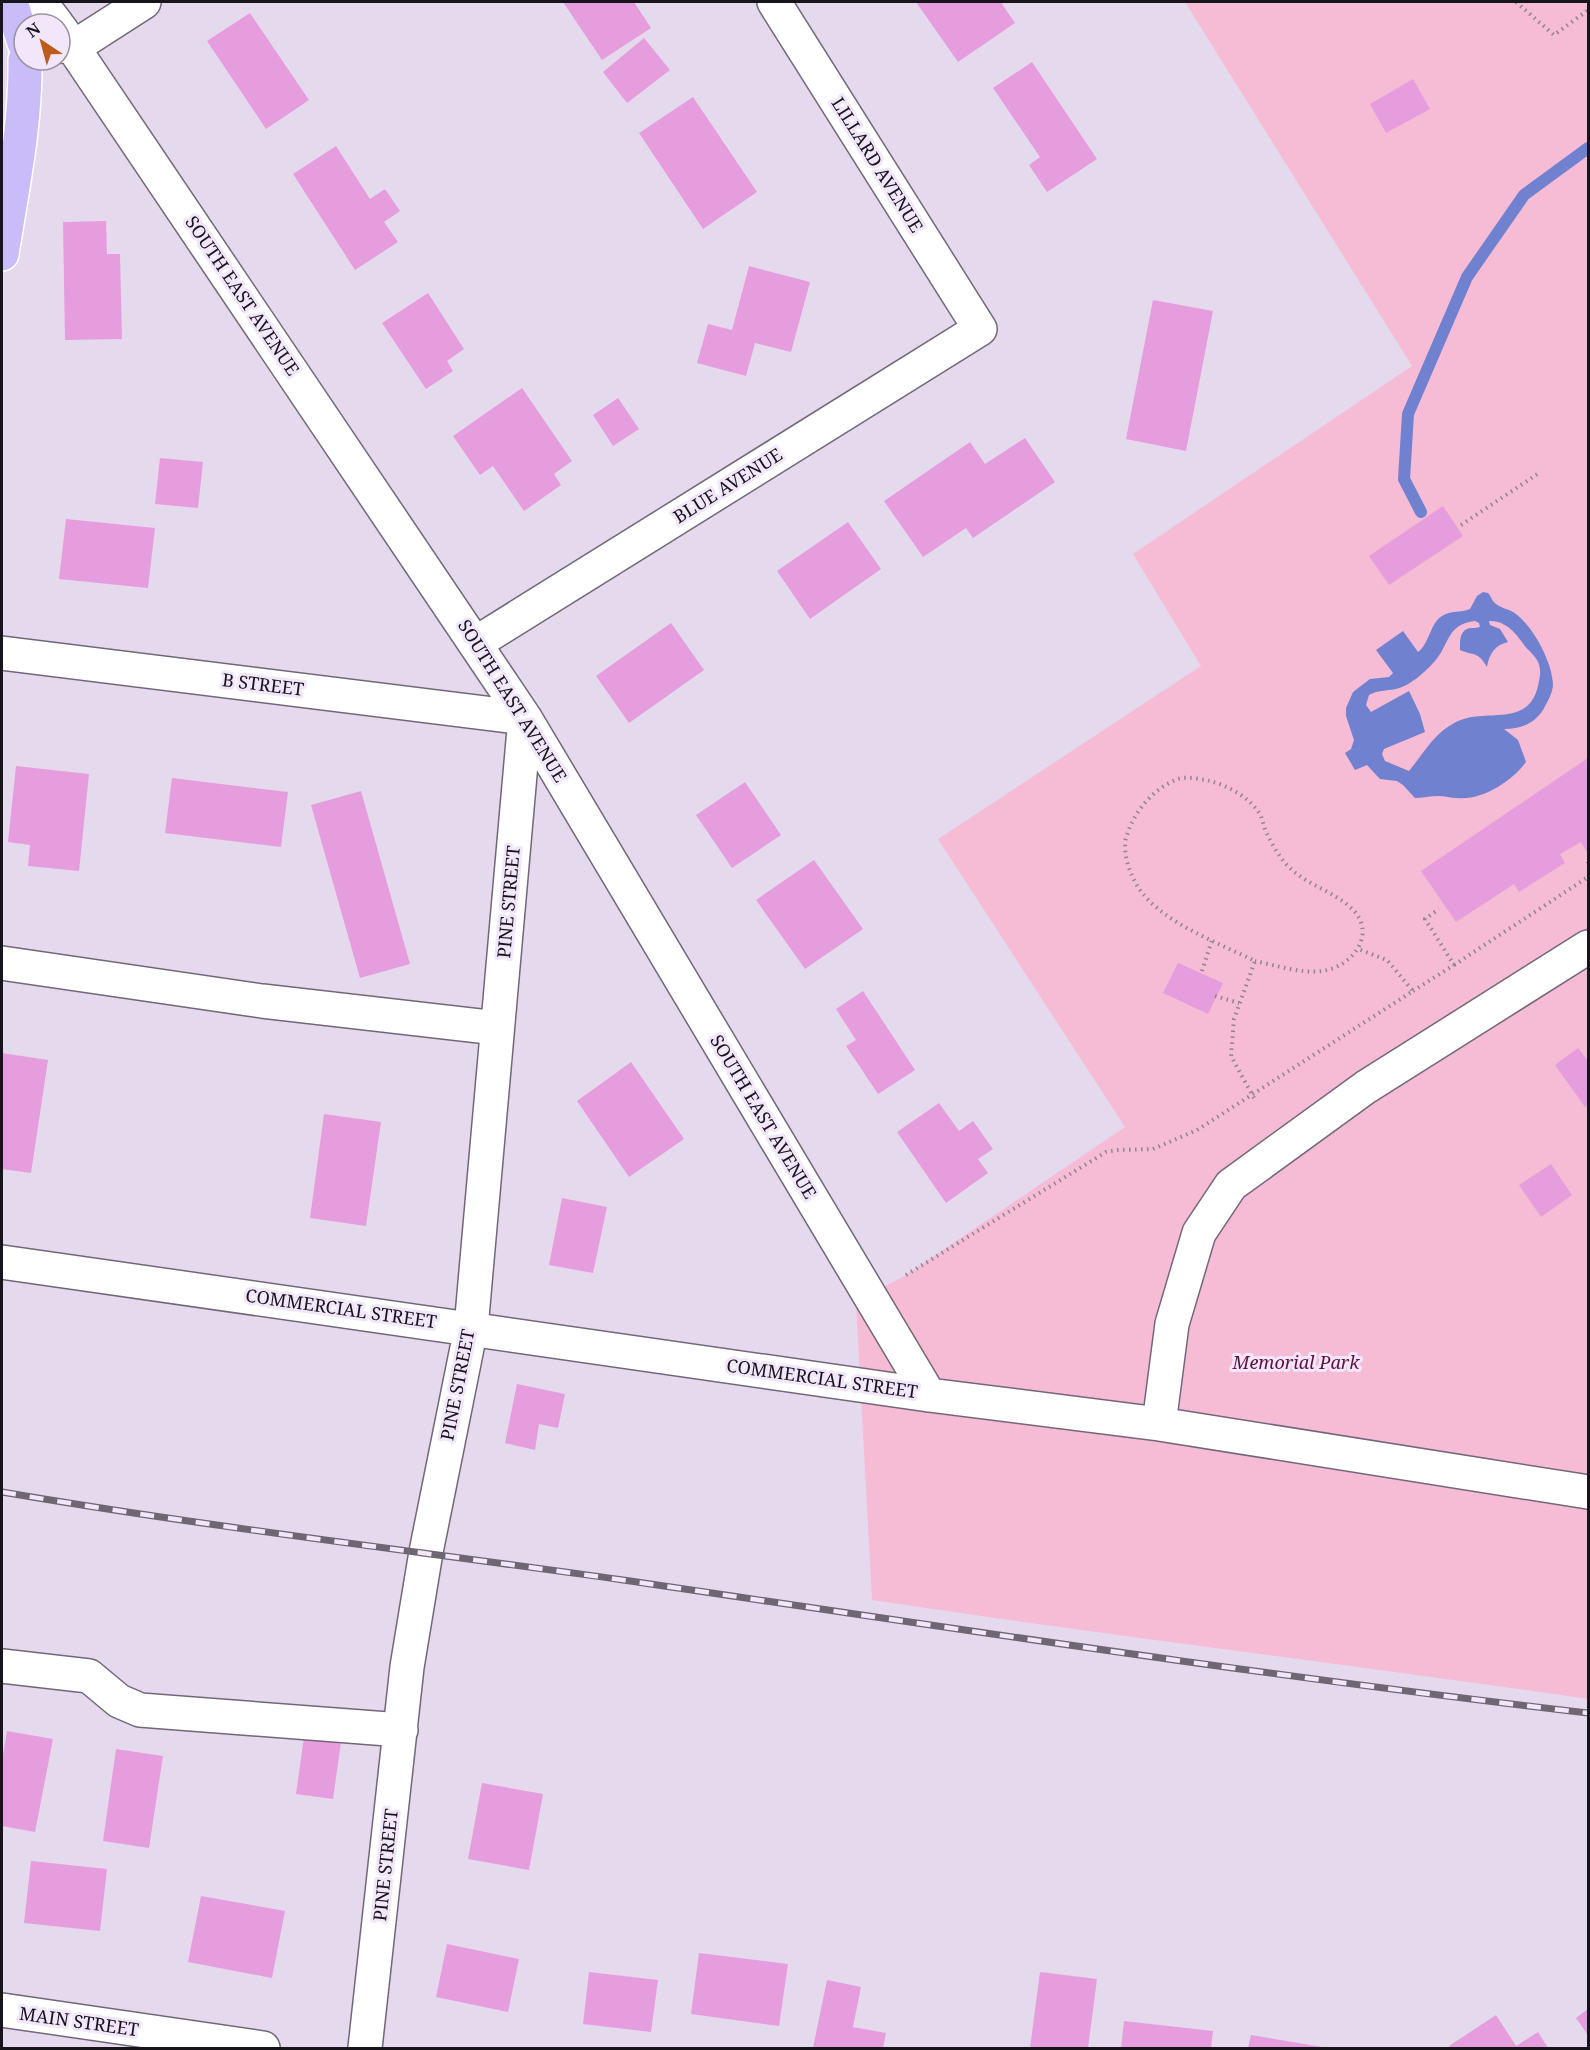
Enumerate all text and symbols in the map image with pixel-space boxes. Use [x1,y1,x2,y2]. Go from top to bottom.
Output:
north arrow [12,12,72,72]
text: N [22,17,45,42]
street label: LILLARD AVENUE [827,92,929,237]
street label: SOUTH EAST AVENUE [180,211,305,380]
street label: BLUE AVENUE [668,442,787,528]
street label: SOUTH EAST AVENUE [453,615,573,786]
street label: B STREET [221,667,305,701]
street label: PINE STREET [491,845,525,959]
street label: SOUTH EAST AVENUE [705,1030,822,1203]
street label: COMMERCIAL STREET [244,1283,438,1333]
street label: PINE STREET [434,1327,480,1442]
park label: Memorial Park [1232,1350,1360,1374]
street label: COMMERCIAL STREET [725,1353,919,1403]
street label: PINE STREET [367,1808,403,1922]
street label: MAIN STREET [18,2001,140,2041]

